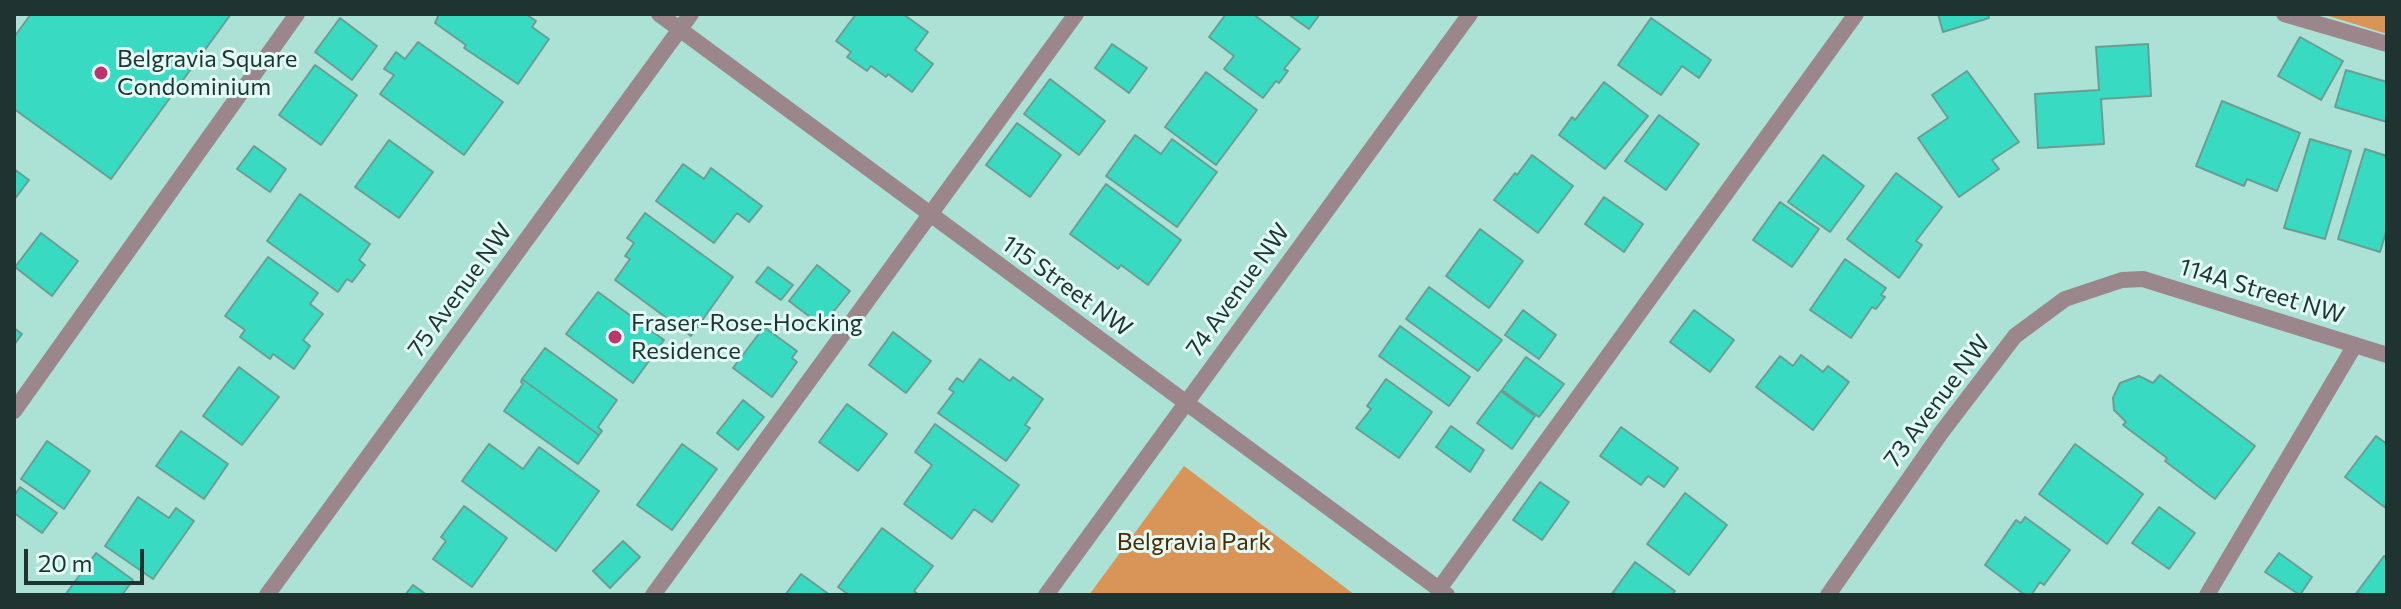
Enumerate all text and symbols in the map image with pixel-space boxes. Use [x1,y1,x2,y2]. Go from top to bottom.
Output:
place label: Belgravia Square Condominium [117,45,297,101]
marker: Belgravia Square Condominium [92,64,110,82]
street label: 75 Avenue NW [402,218,518,362]
street label: 74 Avenue NW [1180,218,1296,362]
street label: 115 Street NW [996,229,1138,343]
street label: 114A Street NW [2176,252,2348,330]
place label: Fraser-Rose-Hocking Residence [631,309,863,365]
marker: Fraser-Rose-Hocking Residence [606,328,624,346]
street label: 73 Avenue NW [1878,329,1996,473]
park label: Belgravia Park [1117,528,1271,556]
scale bar [28,533,148,583]
text: 20 m [38,548,92,577]

